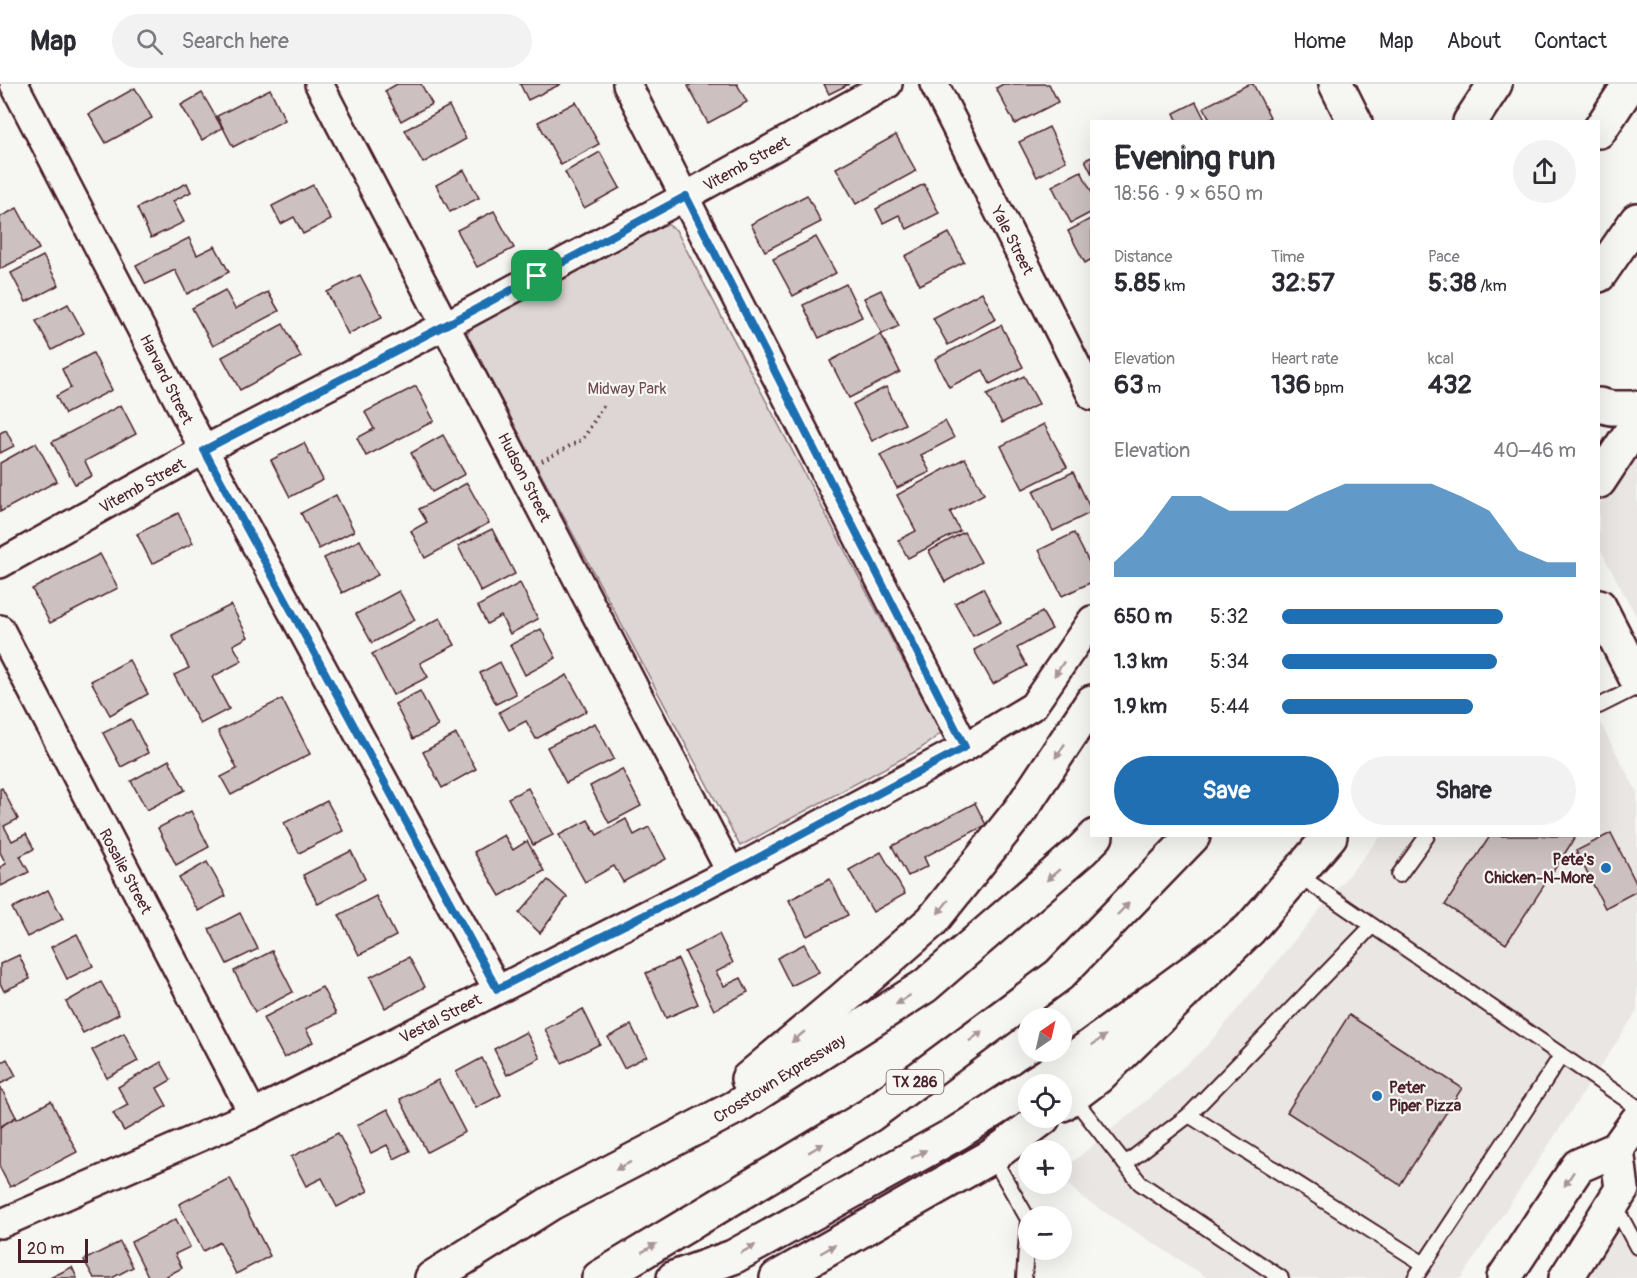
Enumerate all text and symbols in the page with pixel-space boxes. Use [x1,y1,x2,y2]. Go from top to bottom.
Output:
search box [112,14,532,68]
text: Map [30,24,76,59]
icon: search [133,25,166,58]
text: Search here [181,27,289,55]
text: Home [1293,28,1346,55]
text: Map [1379,28,1414,55]
text: About [1447,28,1501,55]
text: Contact [1534,28,1607,55]
street label: Vitemb Street [700,132,794,196]
text: Evening run [1114,138,1275,179]
button: share [1513,140,1576,203]
text: 18:56 · 9 × 650 m [1114,181,1263,206]
street label: Yale Street [986,202,1038,279]
text: Distance [1114,247,1173,267]
text: Time [1271,247,1304,267]
text: Pace [1428,247,1460,267]
pin [511,250,562,301]
icon: arrive [520,259,553,292]
text: 5.85 [1114,267,1161,299]
text: 32:57 [1271,267,1335,299]
text: 5:38 [1428,267,1477,299]
text: km [1161,276,1185,296]
text: /km [1477,276,1507,296]
street label: Harvard Street [135,331,198,428]
text: Elevation [1114,349,1175,369]
text: Heart rate [1271,349,1338,369]
text: kcal [1428,349,1454,369]
text: 63 [1114,369,1144,401]
text: 136 [1271,369,1311,401]
text: 432 [1428,369,1472,401]
text: m [1144,378,1161,398]
text: bpm [1311,378,1344,398]
park label: Midway Park [588,379,667,399]
street label: Hudson Street [493,429,555,526]
text: Elevation [1114,438,1190,463]
text: 40–46 m [1494,438,1576,463]
street label: Vitemb Street [96,454,190,518]
text: 650 m [1114,604,1172,629]
text: 5:32 [1210,604,1249,629]
text: 1.3 km [1114,649,1168,674]
text: 5:34 [1210,649,1249,674]
one-way arrow [1053,660,1065,676]
text: 1.9 km [1114,694,1167,719]
text: 5:44 [1210,694,1249,719]
one-way arrow [1054,742,1065,759]
button: Save [1114,756,1339,825]
button: Share [1351,756,1576,825]
street label: Rosalie Street [94,825,156,918]
place label: Pete's Chicken-N-More [1484,850,1595,888]
marker: Pete's Chicken-N-More [1599,861,1613,875]
one-way arrow [1046,868,1061,881]
one-way arrow [937,899,950,915]
one-way arrow [1116,901,1130,916]
street label: Vestal Street [396,989,485,1048]
one-way arrow [895,994,912,1005]
north arrow [1018,1008,1072,1062]
map controls [1018,1008,1072,1260]
street label: Crosstown Expressway [710,1030,849,1128]
one-way arrow [790,1030,806,1043]
one-way arrow [969,1031,984,1043]
one-way arrow [1091,1034,1107,1046]
road number: TX 286 [886,1070,944,1094]
button: locate [1018,1074,1072,1128]
place label: Peter Piper Pizza [1389,1078,1462,1116]
marker: Peter Piper Pizza [1370,1089,1384,1103]
button: + [1018,1140,1072,1194]
one-way arrow [808,1142,824,1153]
one-way arrow [910,1149,927,1159]
one-way arrow [614,1161,631,1171]
one-way arrow [1563,1171,1575,1187]
button: − [1018,1206,1072,1260]
scale bar [18,1236,88,1264]
text: 20 m [27,1239,65,1259]
one-way arrow [641,1242,657,1253]
one-way arrow [740,1243,756,1254]
one-way arrow [820,1244,837,1254]

